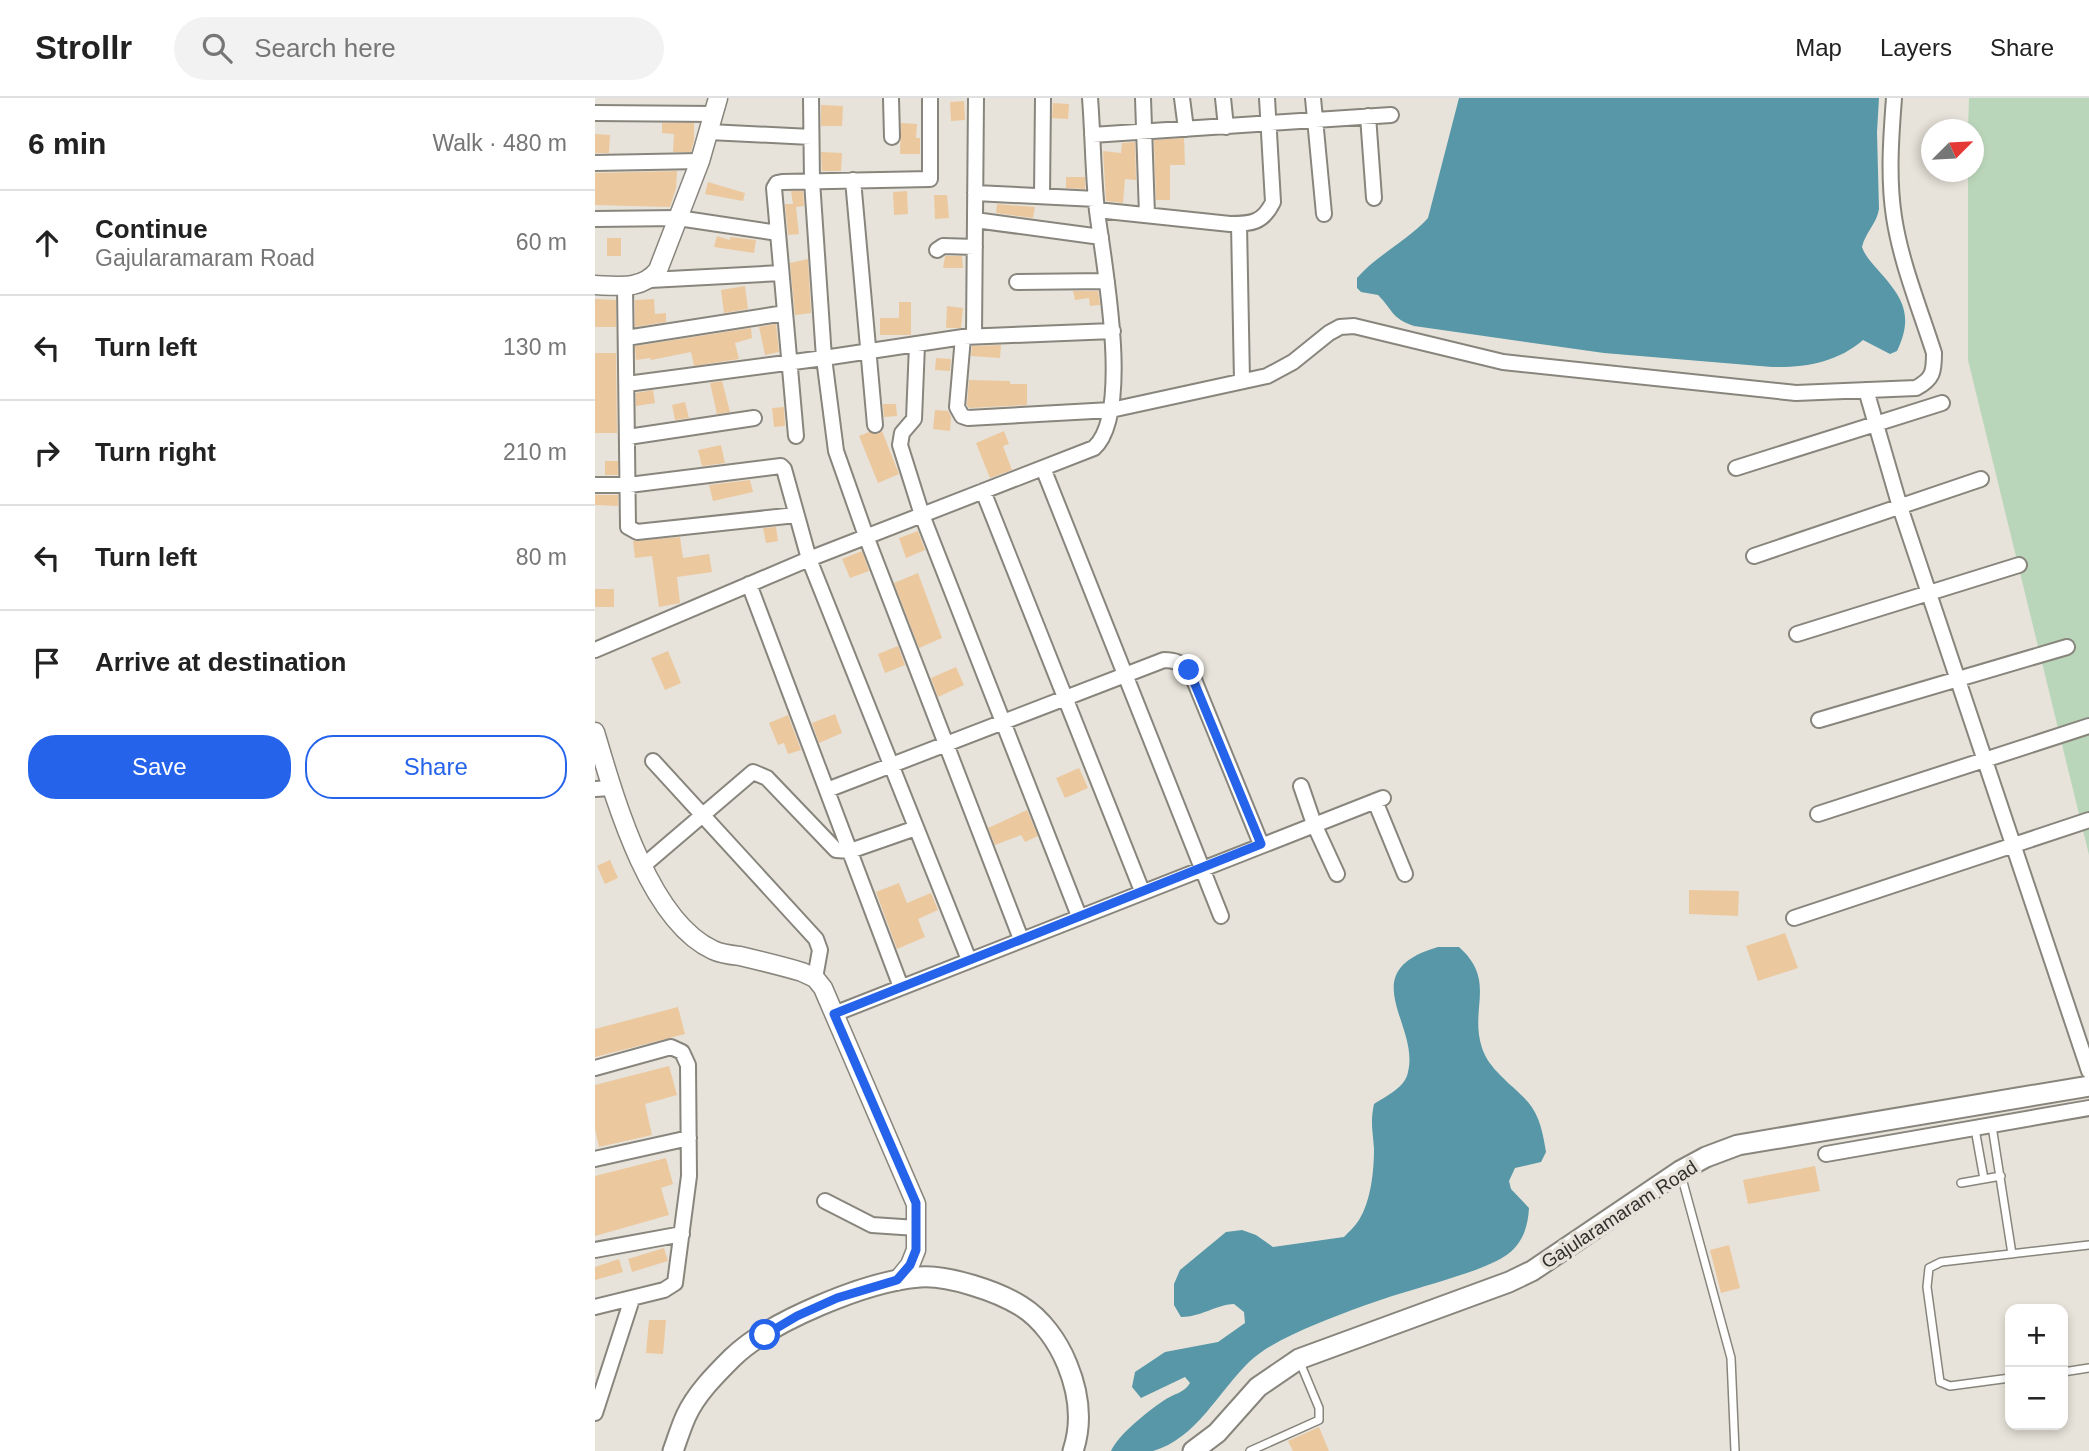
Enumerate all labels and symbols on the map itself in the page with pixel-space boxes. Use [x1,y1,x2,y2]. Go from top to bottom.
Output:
north arrow [1921,119,1984,182]
route end [1173,654,1204,685]
street label: Gajularamaram Road [1537,1156,1701,1273]
route start [749,1319,780,1350]

